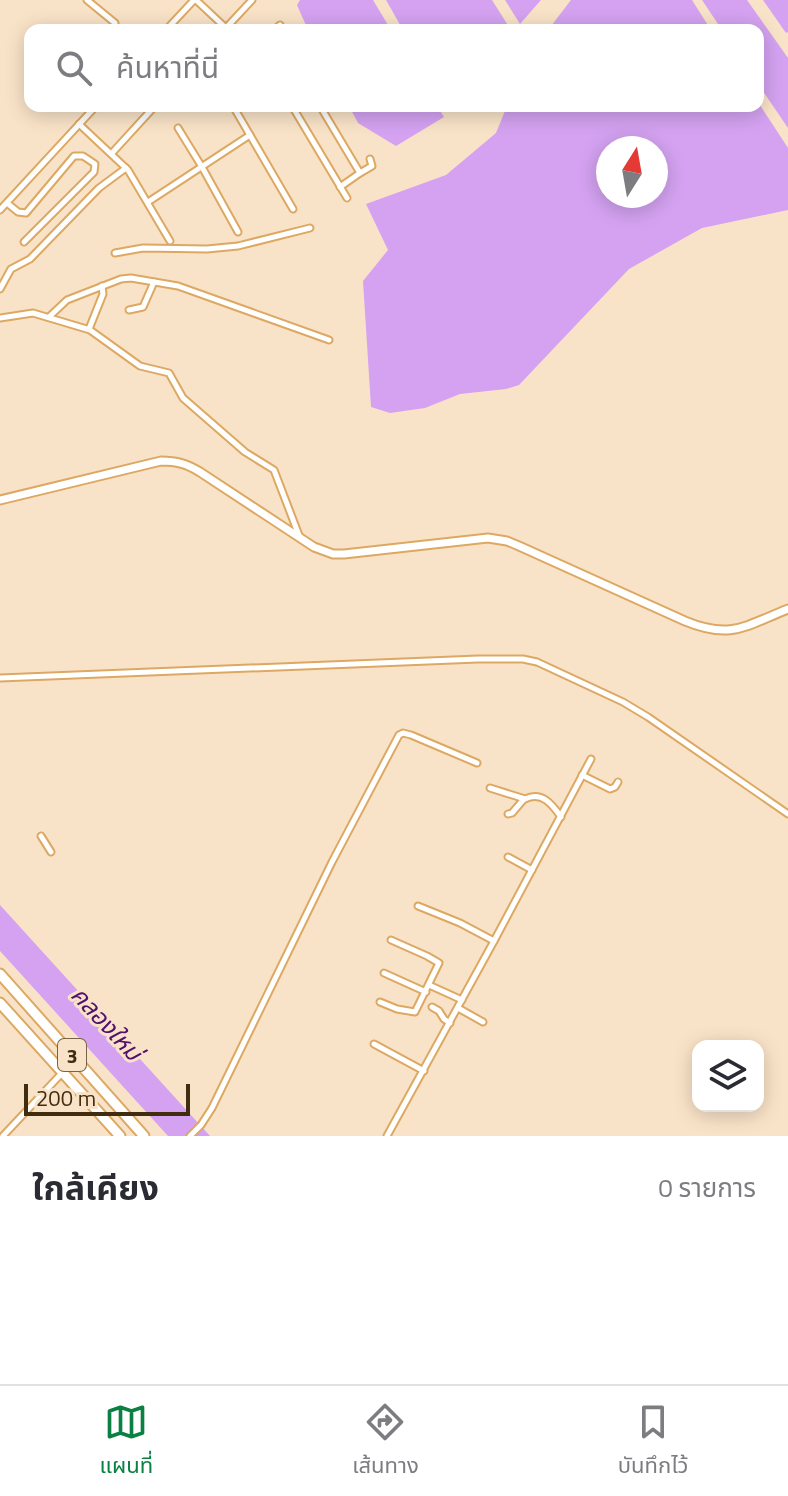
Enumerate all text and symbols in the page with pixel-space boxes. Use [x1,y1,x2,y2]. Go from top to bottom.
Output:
search box [24,24,764,112]
text: ค้นหาที่นี่ [116,44,219,90]
icon: search [52,46,96,90]
north arrow [596,136,668,208]
water label: คลองใหม่ [63,977,153,1071]
road number: 3 [58,1039,86,1071]
map controls [692,1040,764,1112]
button: layers [692,1040,764,1112]
scale bar [24,1080,190,1116]
text: 200 m [36,1081,96,1115]
text: ใกล้เคียง [32,1161,159,1213]
text: 0 รายการ [658,1168,756,1207]
tab: แผนที่ [100,1400,153,1483]
tab: เส้นทาง [352,1400,419,1483]
tab: บันทึกไว้ [618,1400,688,1483]

